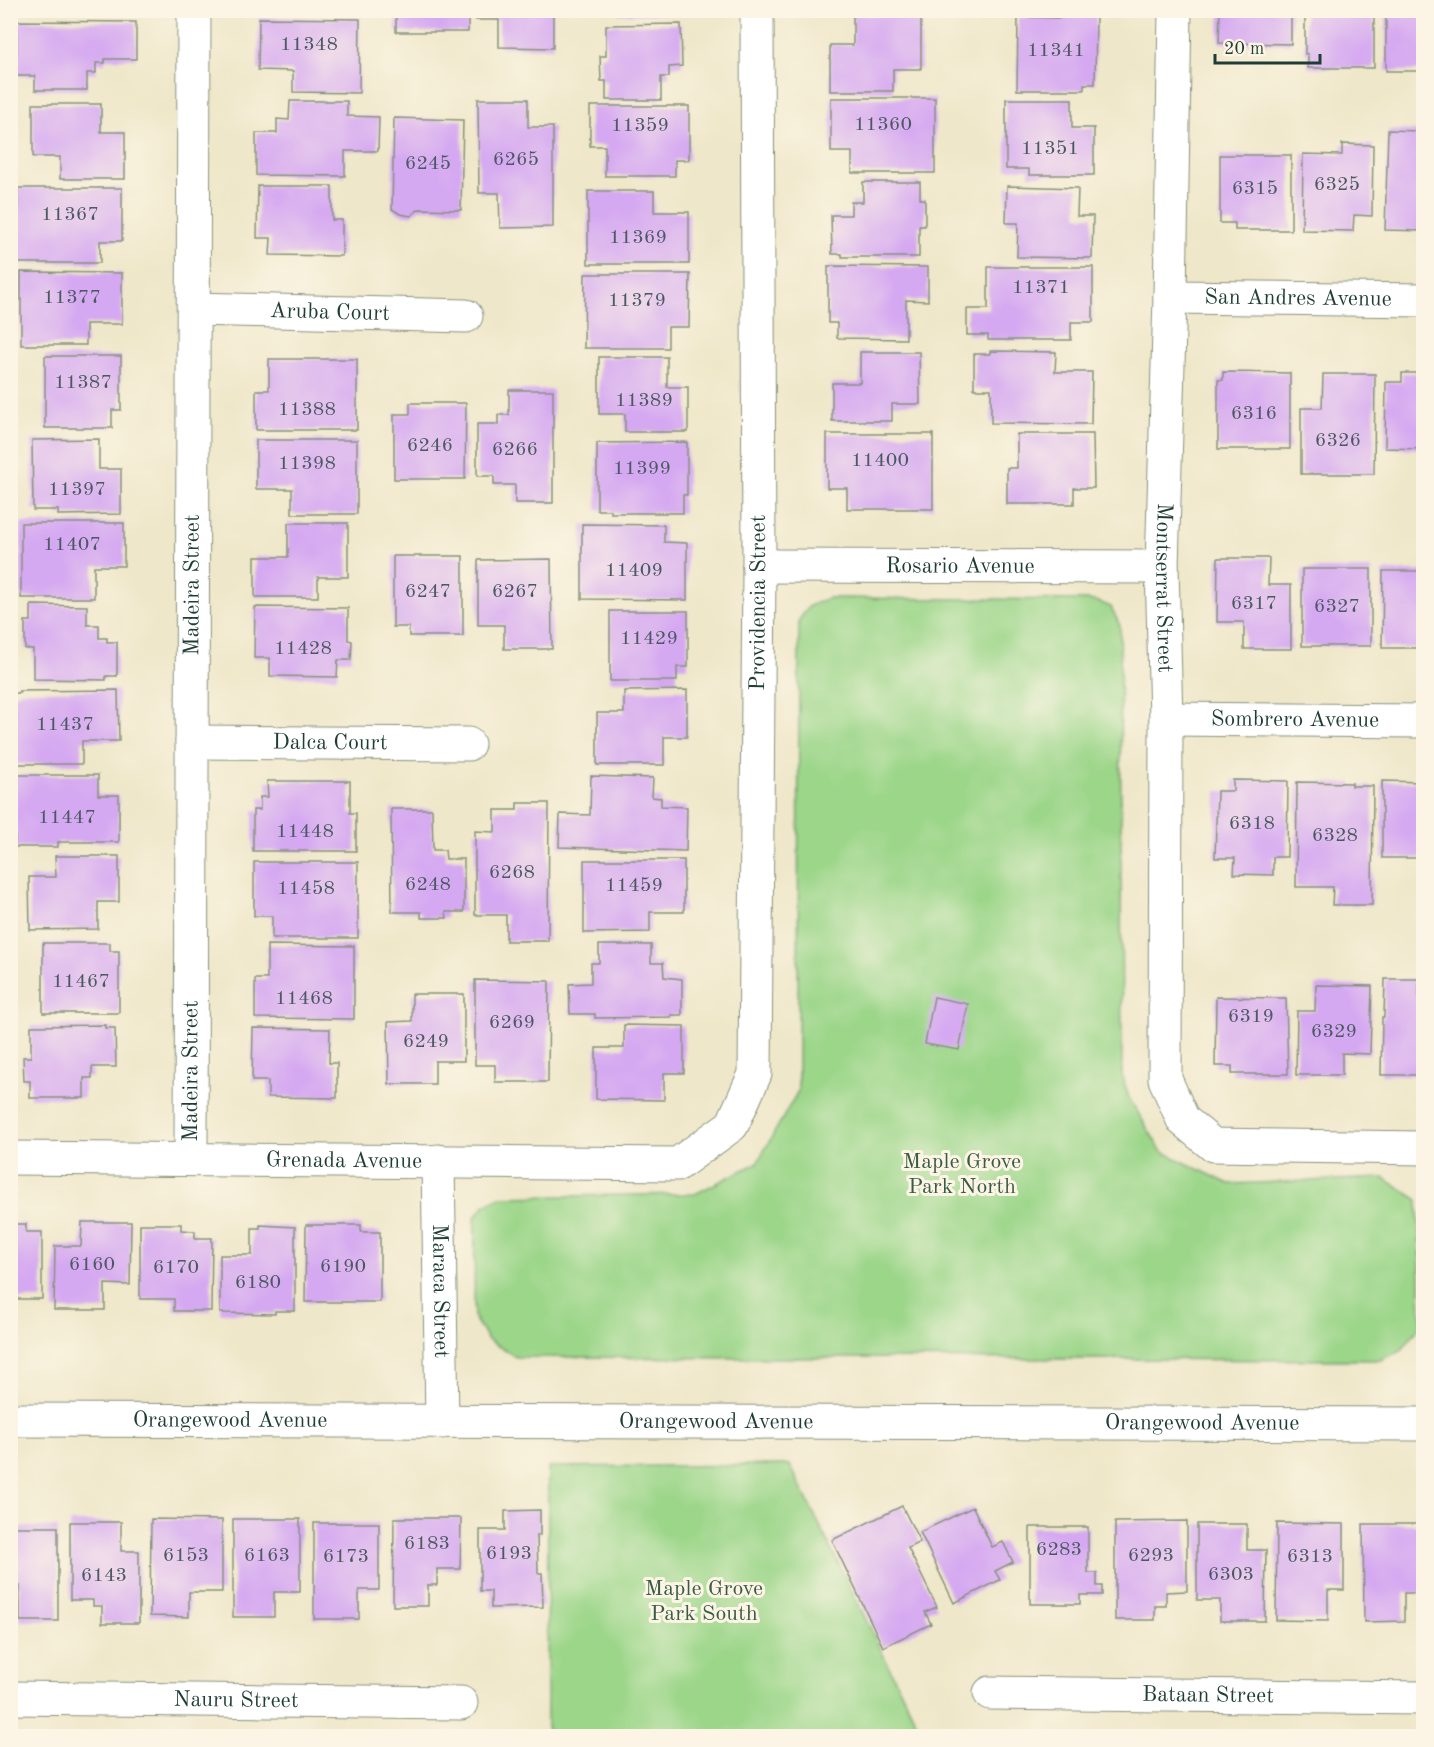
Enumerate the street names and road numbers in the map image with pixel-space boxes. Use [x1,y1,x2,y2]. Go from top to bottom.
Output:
street label: San Andres Avenue [1204,286,1392,311]
street label: Aruba Court [270,300,390,325]
street label: Montserrat Street [1151,503,1176,673]
street label: Madeira Street [181,514,204,656]
street label: Providencia Street [747,515,770,691]
street label: Rosario Avenue [885,555,1035,578]
street label: Sombrero Avenue [1211,708,1379,732]
street label: Dalca Court [273,732,387,754]
street label: Madeira Street [180,1000,202,1142]
street label: Grenada Avenue [266,1149,422,1173]
street label: Maraca Street [428,1224,452,1358]
street label: Orangewood Avenue [133,1409,327,1432]
street label: Orangewood Avenue [619,1411,813,1433]
street label: Orangewood Avenue [1105,1412,1299,1435]
street label: Bataan Street [1142,1684,1274,1707]
street label: Nauru Street [173,1689,299,1712]

